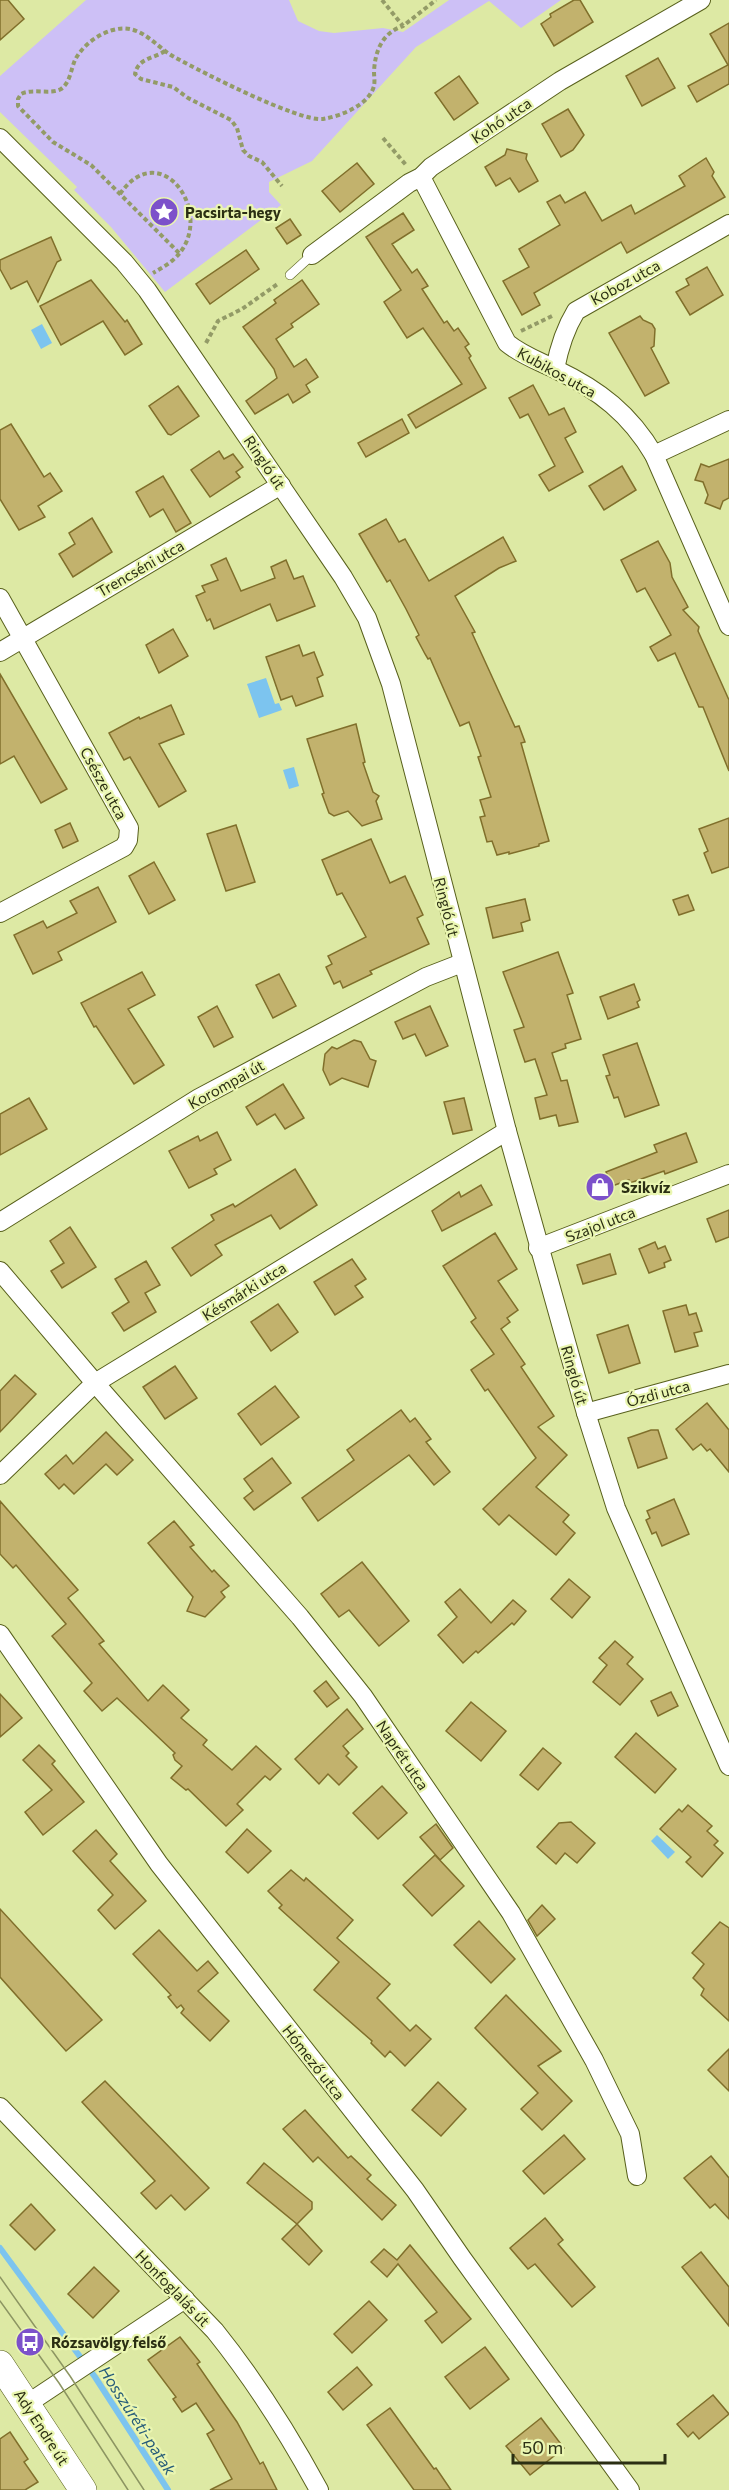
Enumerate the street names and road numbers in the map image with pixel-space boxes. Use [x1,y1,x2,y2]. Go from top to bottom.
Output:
street label: Kohó utca [468,93,534,147]
street label: Koboz utca [587,256,663,308]
street label: Kubikos utca [515,343,599,401]
street label: Ringló út [241,432,289,492]
street label: Trencséni utca [93,536,187,600]
street label: Csésze utca [77,744,131,822]
street label: Ringló út [431,875,463,939]
street label: Korompai út [185,1056,267,1112]
street label: Szajol utca [563,1202,637,1246]
street label: Késmárki utca [199,1258,289,1324]
street label: Ringló út [558,1343,592,1407]
street label: Ózdi utca [624,1375,692,1410]
street label: Naprét utca [373,1717,433,1793]
street label: Hómező utca [279,2021,349,2103]
street label: Honfoglalás út [132,2246,214,2330]
street label: Ady Endre út [11,2386,73,2468]

